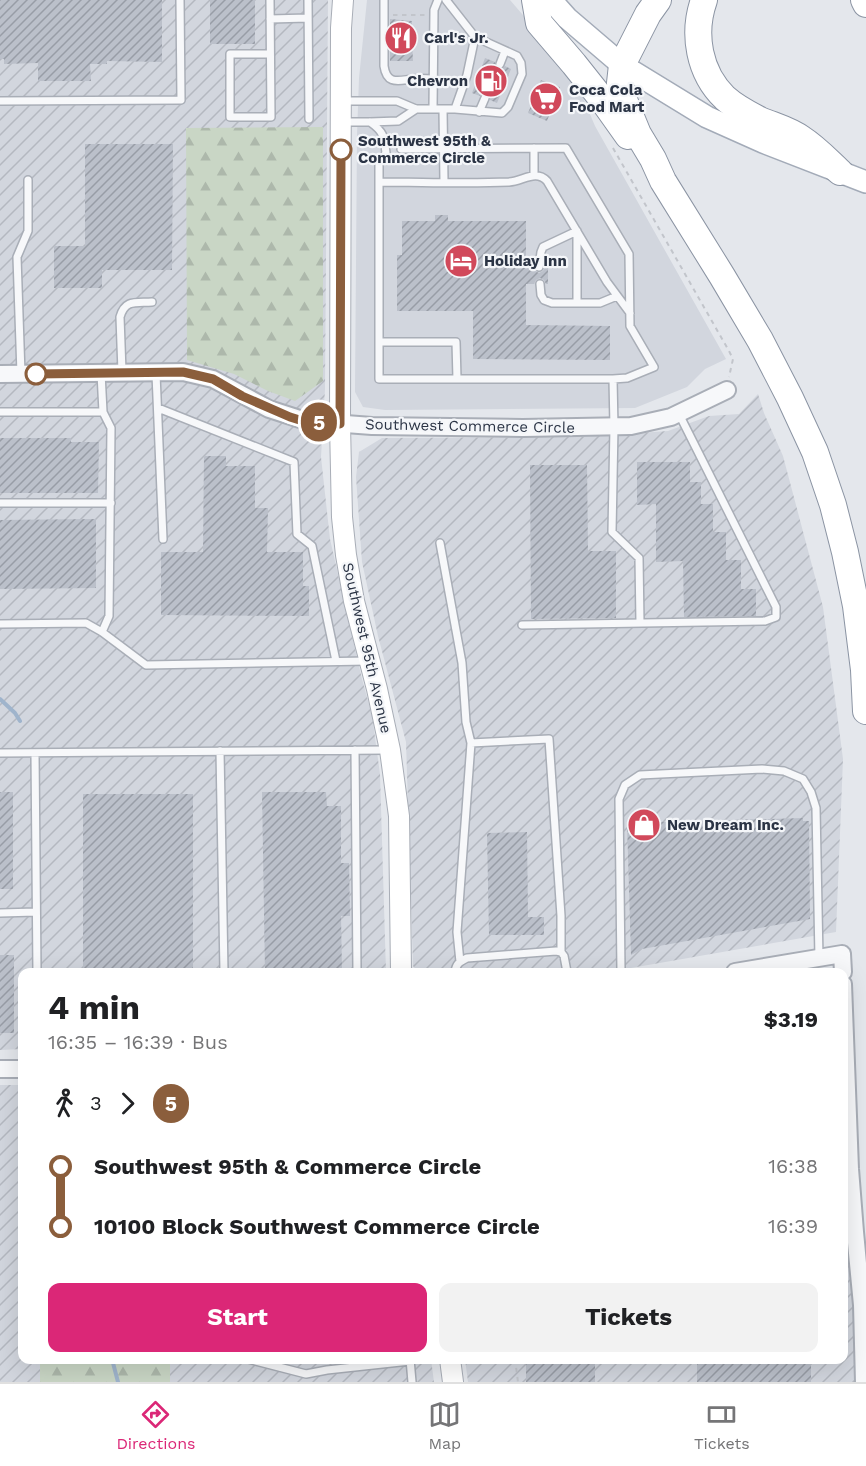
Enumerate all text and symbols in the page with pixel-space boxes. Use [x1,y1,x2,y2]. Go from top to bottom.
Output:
restaurant icon: Carl's Jr. [383,20,419,56]
place label: Carl's Jr. [424,29,489,47]
fuel station icon: Chevron [473,63,509,99]
place label: Chevron [407,72,468,90]
supermarket icon: Coca Cola Food Mart [528,81,564,117]
place label: Coca Cola Food Mart [569,81,645,116]
place label: Southwest 95th & Commerce Circle [358,132,491,167]
marker: Southwest 95th & Commerce Circle [330,139,352,161]
hotel icon: Holiday Inn [443,243,479,279]
place label: Holiday Inn [484,252,567,270]
unlabelled marker [25,363,47,385]
line badge: 5 [300,402,338,442]
text: 5 [313,410,325,435]
street label: Southwest Commerce Circle [365,415,575,437]
street label: Southwest 95th Avenue [339,561,395,735]
shop icon: New Dream Inc. [626,807,662,843]
place label: New Dream Inc. [667,816,784,834]
text: 4 min [48,988,140,1027]
text: $3.19 [764,1007,818,1032]
text: 16:35 – 16:39 · Bus [48,1030,228,1054]
icon: walk [48,1087,81,1120]
icon: forward [111,1087,144,1120]
text: 3 [90,1091,102,1115]
text: 5 [165,1091,177,1116]
text: Southwest 95th & Commerce Circle [94,1154,481,1179]
text: 16:38 [768,1154,818,1178]
text: 10100 Block Southwest Commerce Circle [94,1214,540,1239]
text: 16:39 [768,1214,818,1238]
button: Start [48,1283,427,1352]
button: Tickets [439,1283,818,1352]
tab: Directions [116,1398,195,1453]
tab: Map [428,1398,461,1453]
tab: Tickets [694,1398,750,1453]

